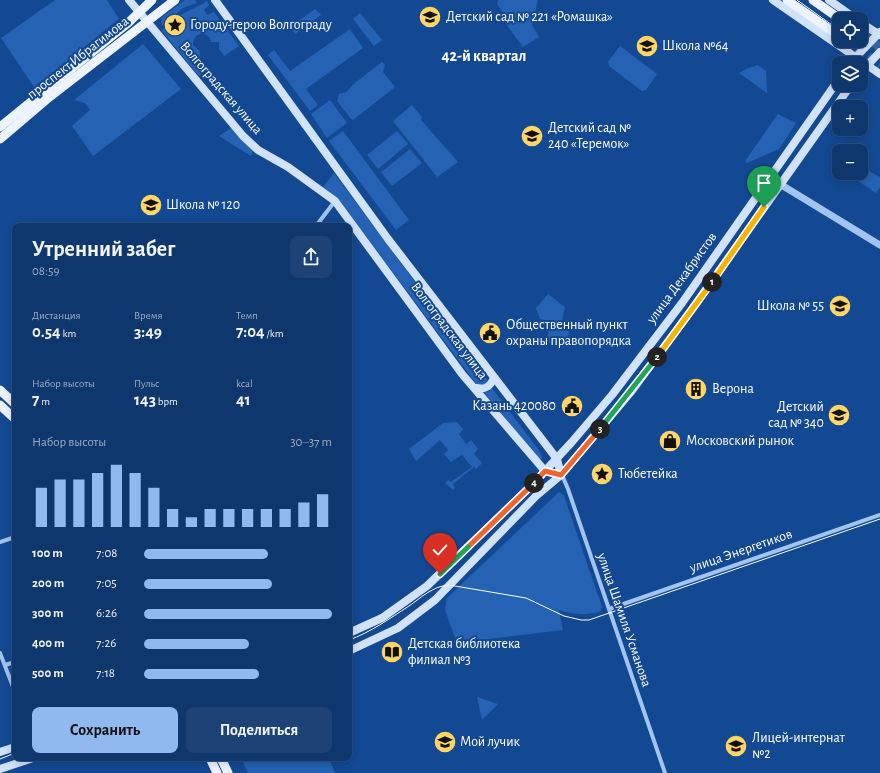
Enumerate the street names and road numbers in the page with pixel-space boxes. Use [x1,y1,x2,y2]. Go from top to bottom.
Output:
street label: проспект Ибрагимова [25,14,132,102]
street label: Волгоградская улица [177,39,265,137]
street label: улица Декабристов [644,230,720,327]
street label: Волгоградская улица [408,280,490,383]
street label: улица Энергетиков [687,527,794,575]
street label: улица Шамиля Усманова [594,550,654,689]

